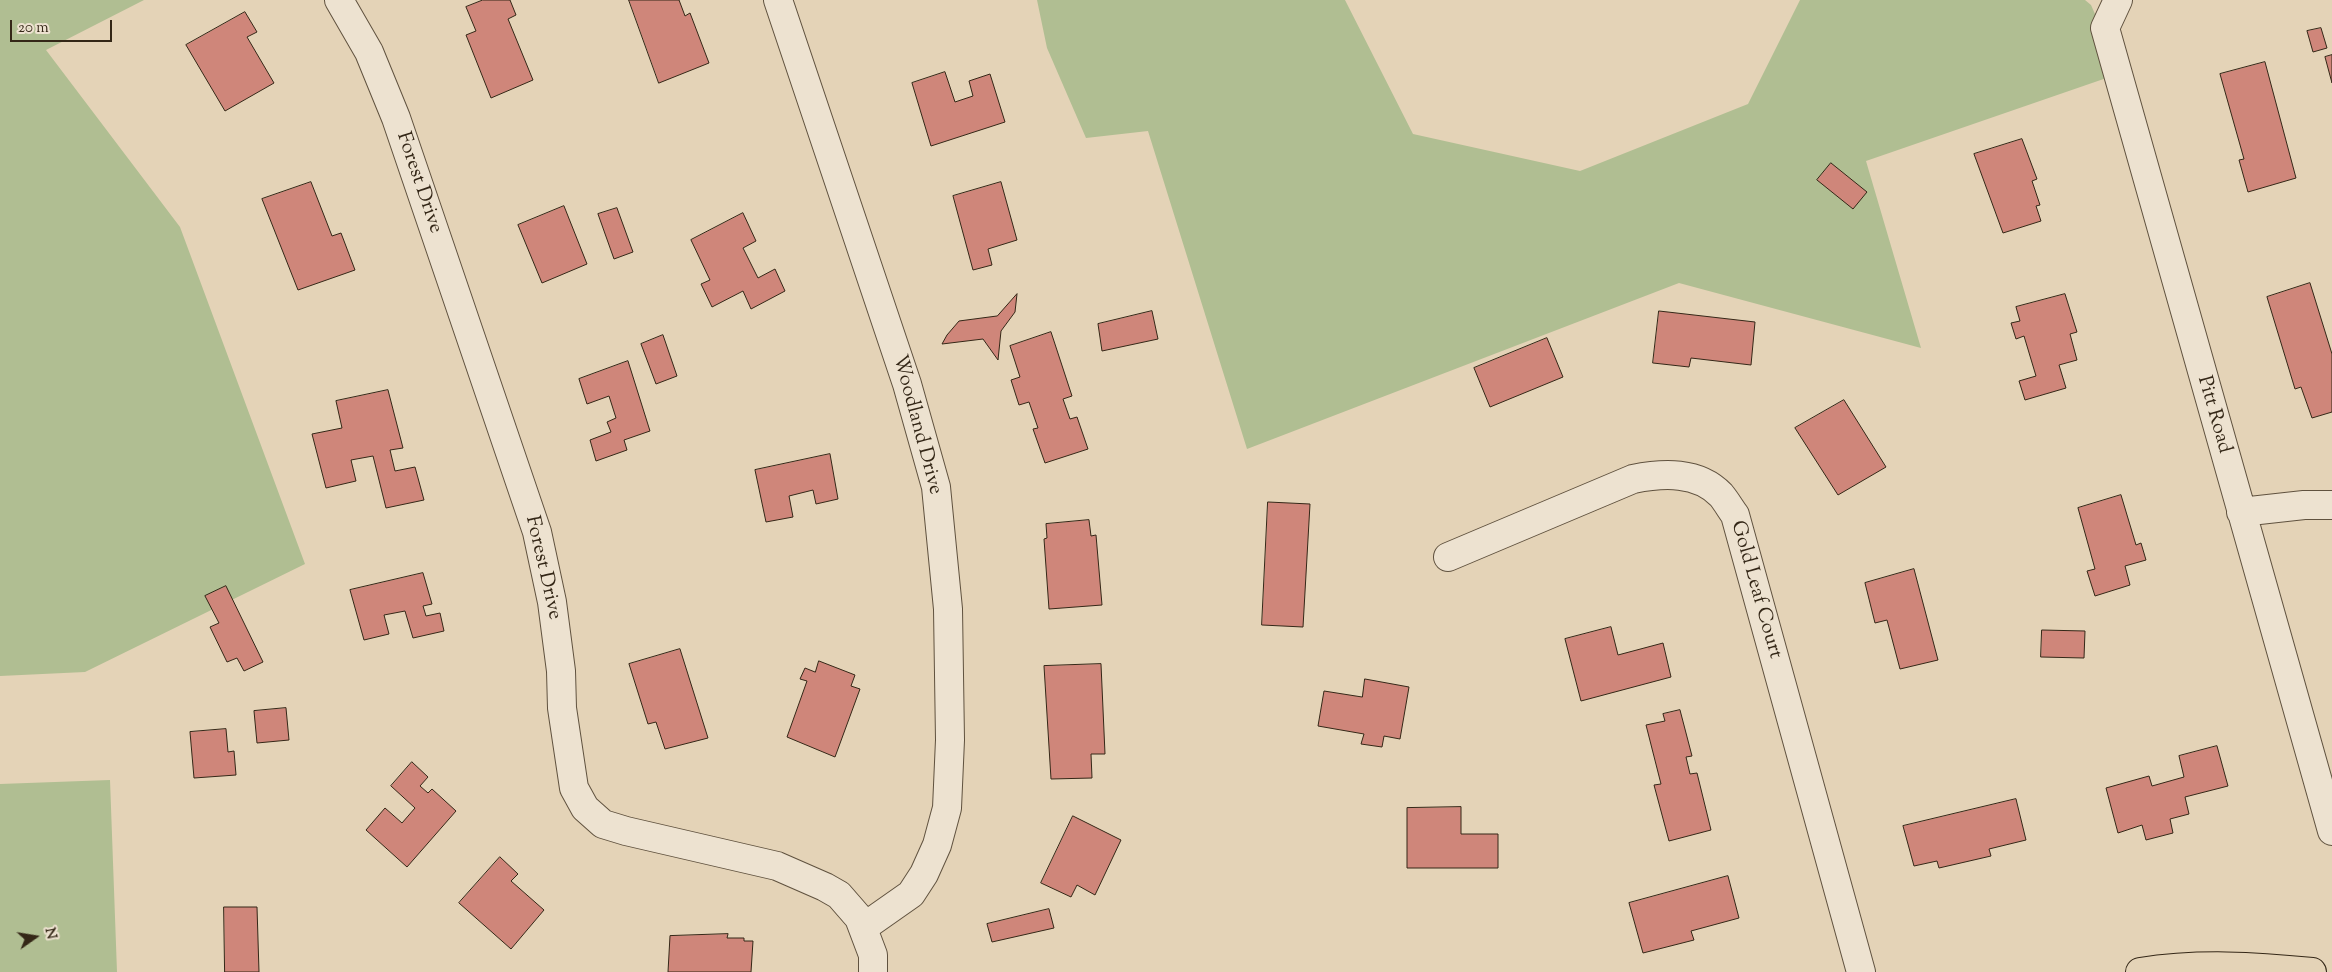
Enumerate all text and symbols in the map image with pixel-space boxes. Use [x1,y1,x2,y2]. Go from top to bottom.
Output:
scale bar [12,10,115,42]
text: 20 m [18,18,49,39]
street label: Forest Drive [389,129,447,237]
street label: Woodland Drive [886,353,946,497]
street label: Pitt Road [2191,373,2235,457]
street label: Forest Drive [518,514,566,622]
street label: Gold Leaf Court [1724,518,1786,662]
north arrow [10,912,60,962]
text: N [39,926,61,941]

